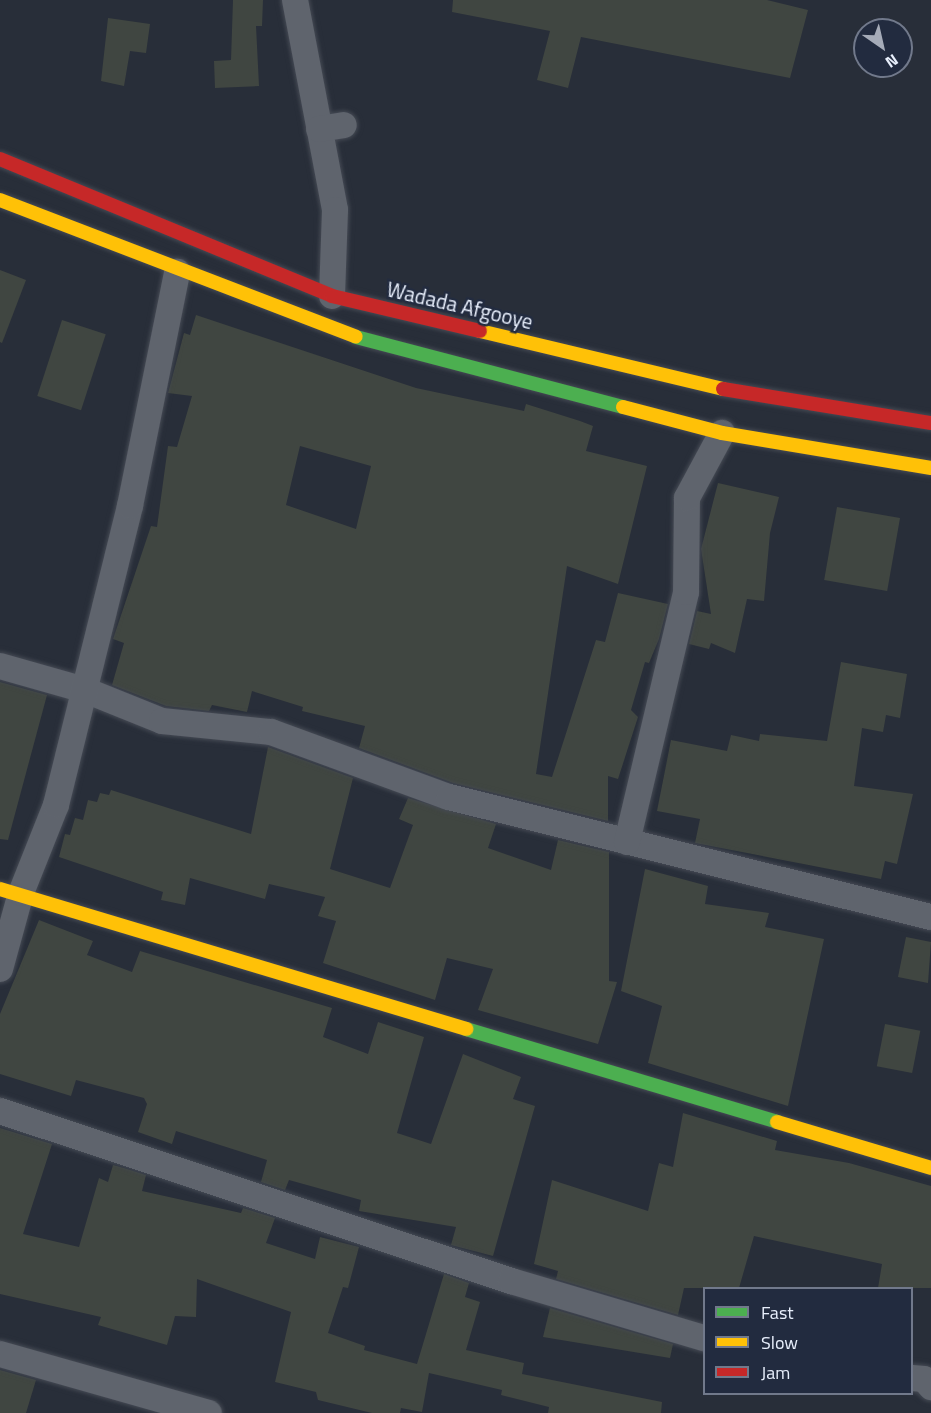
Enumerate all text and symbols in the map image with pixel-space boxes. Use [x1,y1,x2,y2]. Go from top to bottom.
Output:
north arrow [853,18,913,78]
text: N [881,48,903,74]
street label: Wadada Afgooye [384,276,536,334]
legend [703,1287,913,1395]
text: Fast [761,1299,794,1326]
text: Slow [761,1329,798,1356]
text: Jam [761,1359,790,1386]

